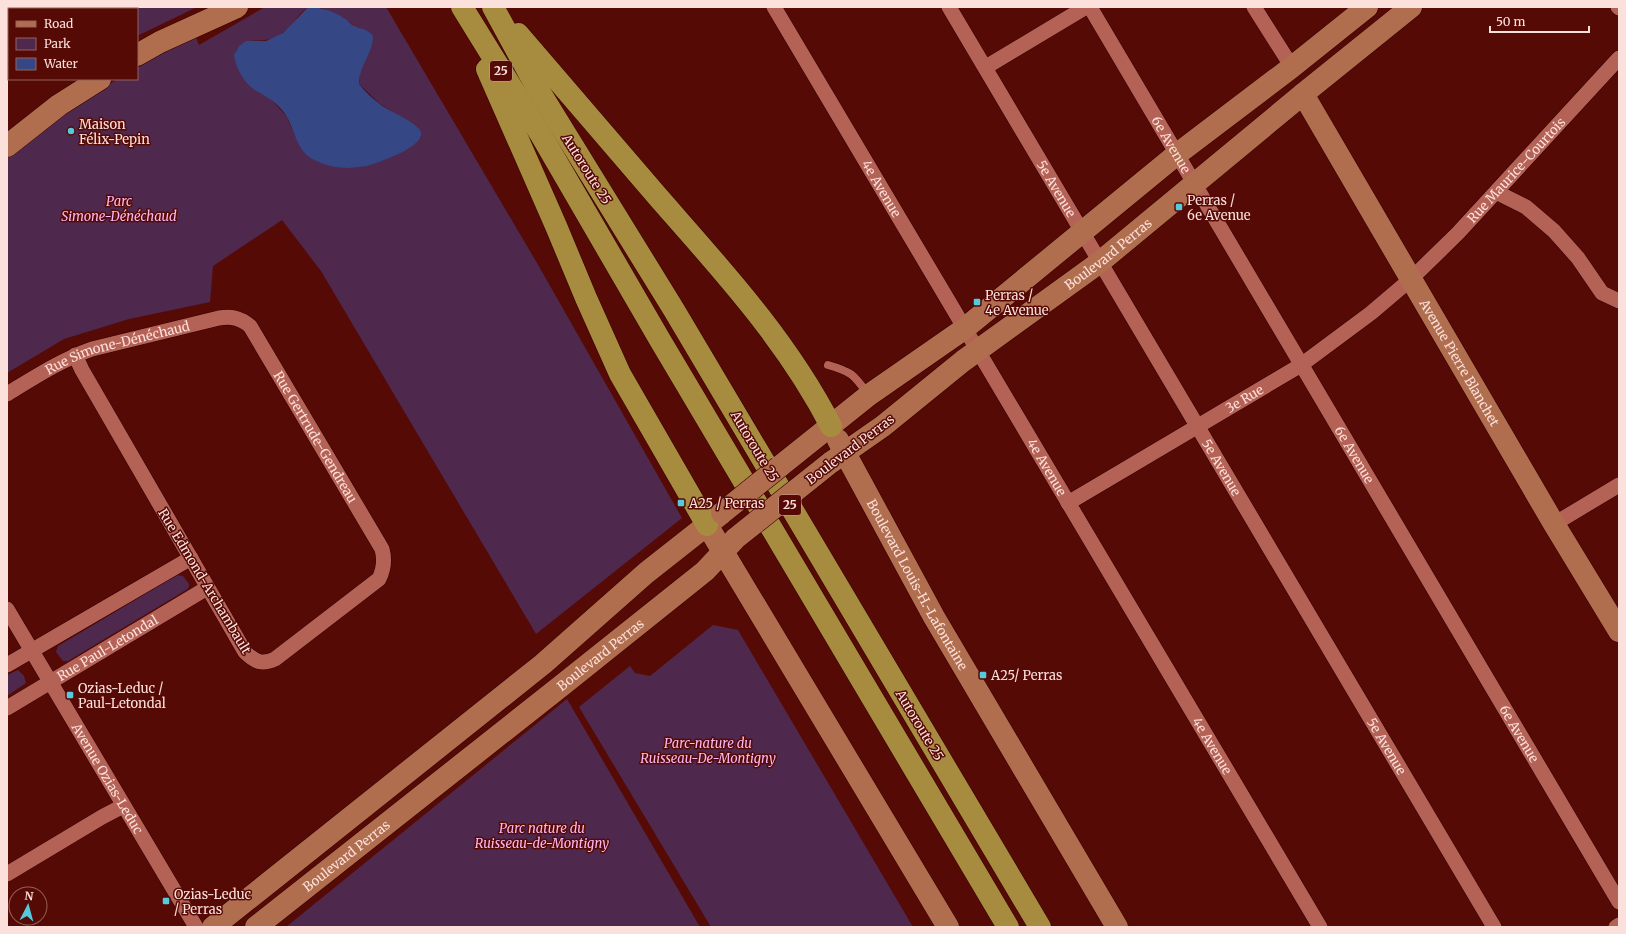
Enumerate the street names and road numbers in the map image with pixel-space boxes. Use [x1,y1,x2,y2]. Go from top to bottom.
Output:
road number: 25 [490,61,512,81]
street label: 6e Avenue [1147,113,1195,177]
street label: Rue Maurice-Courtois [1464,114,1569,227]
street label: Autoroute 25 [558,130,615,208]
street label: 4e Avenue [858,157,905,221]
street label: 5e Avenue [1033,157,1080,221]
street label: Boulevard Perras [1061,215,1155,294]
street label: Avenue Pierre Blanchet [1415,295,1503,430]
street label: Rue Simone-Dénéchaud [42,317,192,378]
street label: Rue Gertrude-Gendreau [270,368,361,506]
street label: 3e Rue [1223,381,1267,417]
street label: Autoroute 25 [726,407,782,485]
street label: Boulevard Perras [803,411,898,488]
street label: 6e Avenue [1331,423,1378,487]
street label: 4e Avenue [1023,436,1070,499]
street label: 5e Avenue [1198,436,1245,499]
road number: 25 [779,495,801,515]
street label: Boulevard Louis-H.-Lafontaine [863,496,972,674]
street label: Rue Edmond-Archambault [154,505,255,657]
street label: Rue Paul-Letondal [54,611,161,685]
street label: Boulevard Perras [554,615,647,695]
street label: Autoroute 25 [891,686,947,764]
street label: 6e Avenue [1495,702,1543,766]
street label: 4e Avenue [1188,714,1236,778]
street label: 5e Avenue [1363,715,1410,778]
street label: Avenue Ozias-Leduc [67,719,147,837]
street label: Boulevard Perras [300,816,394,896]

